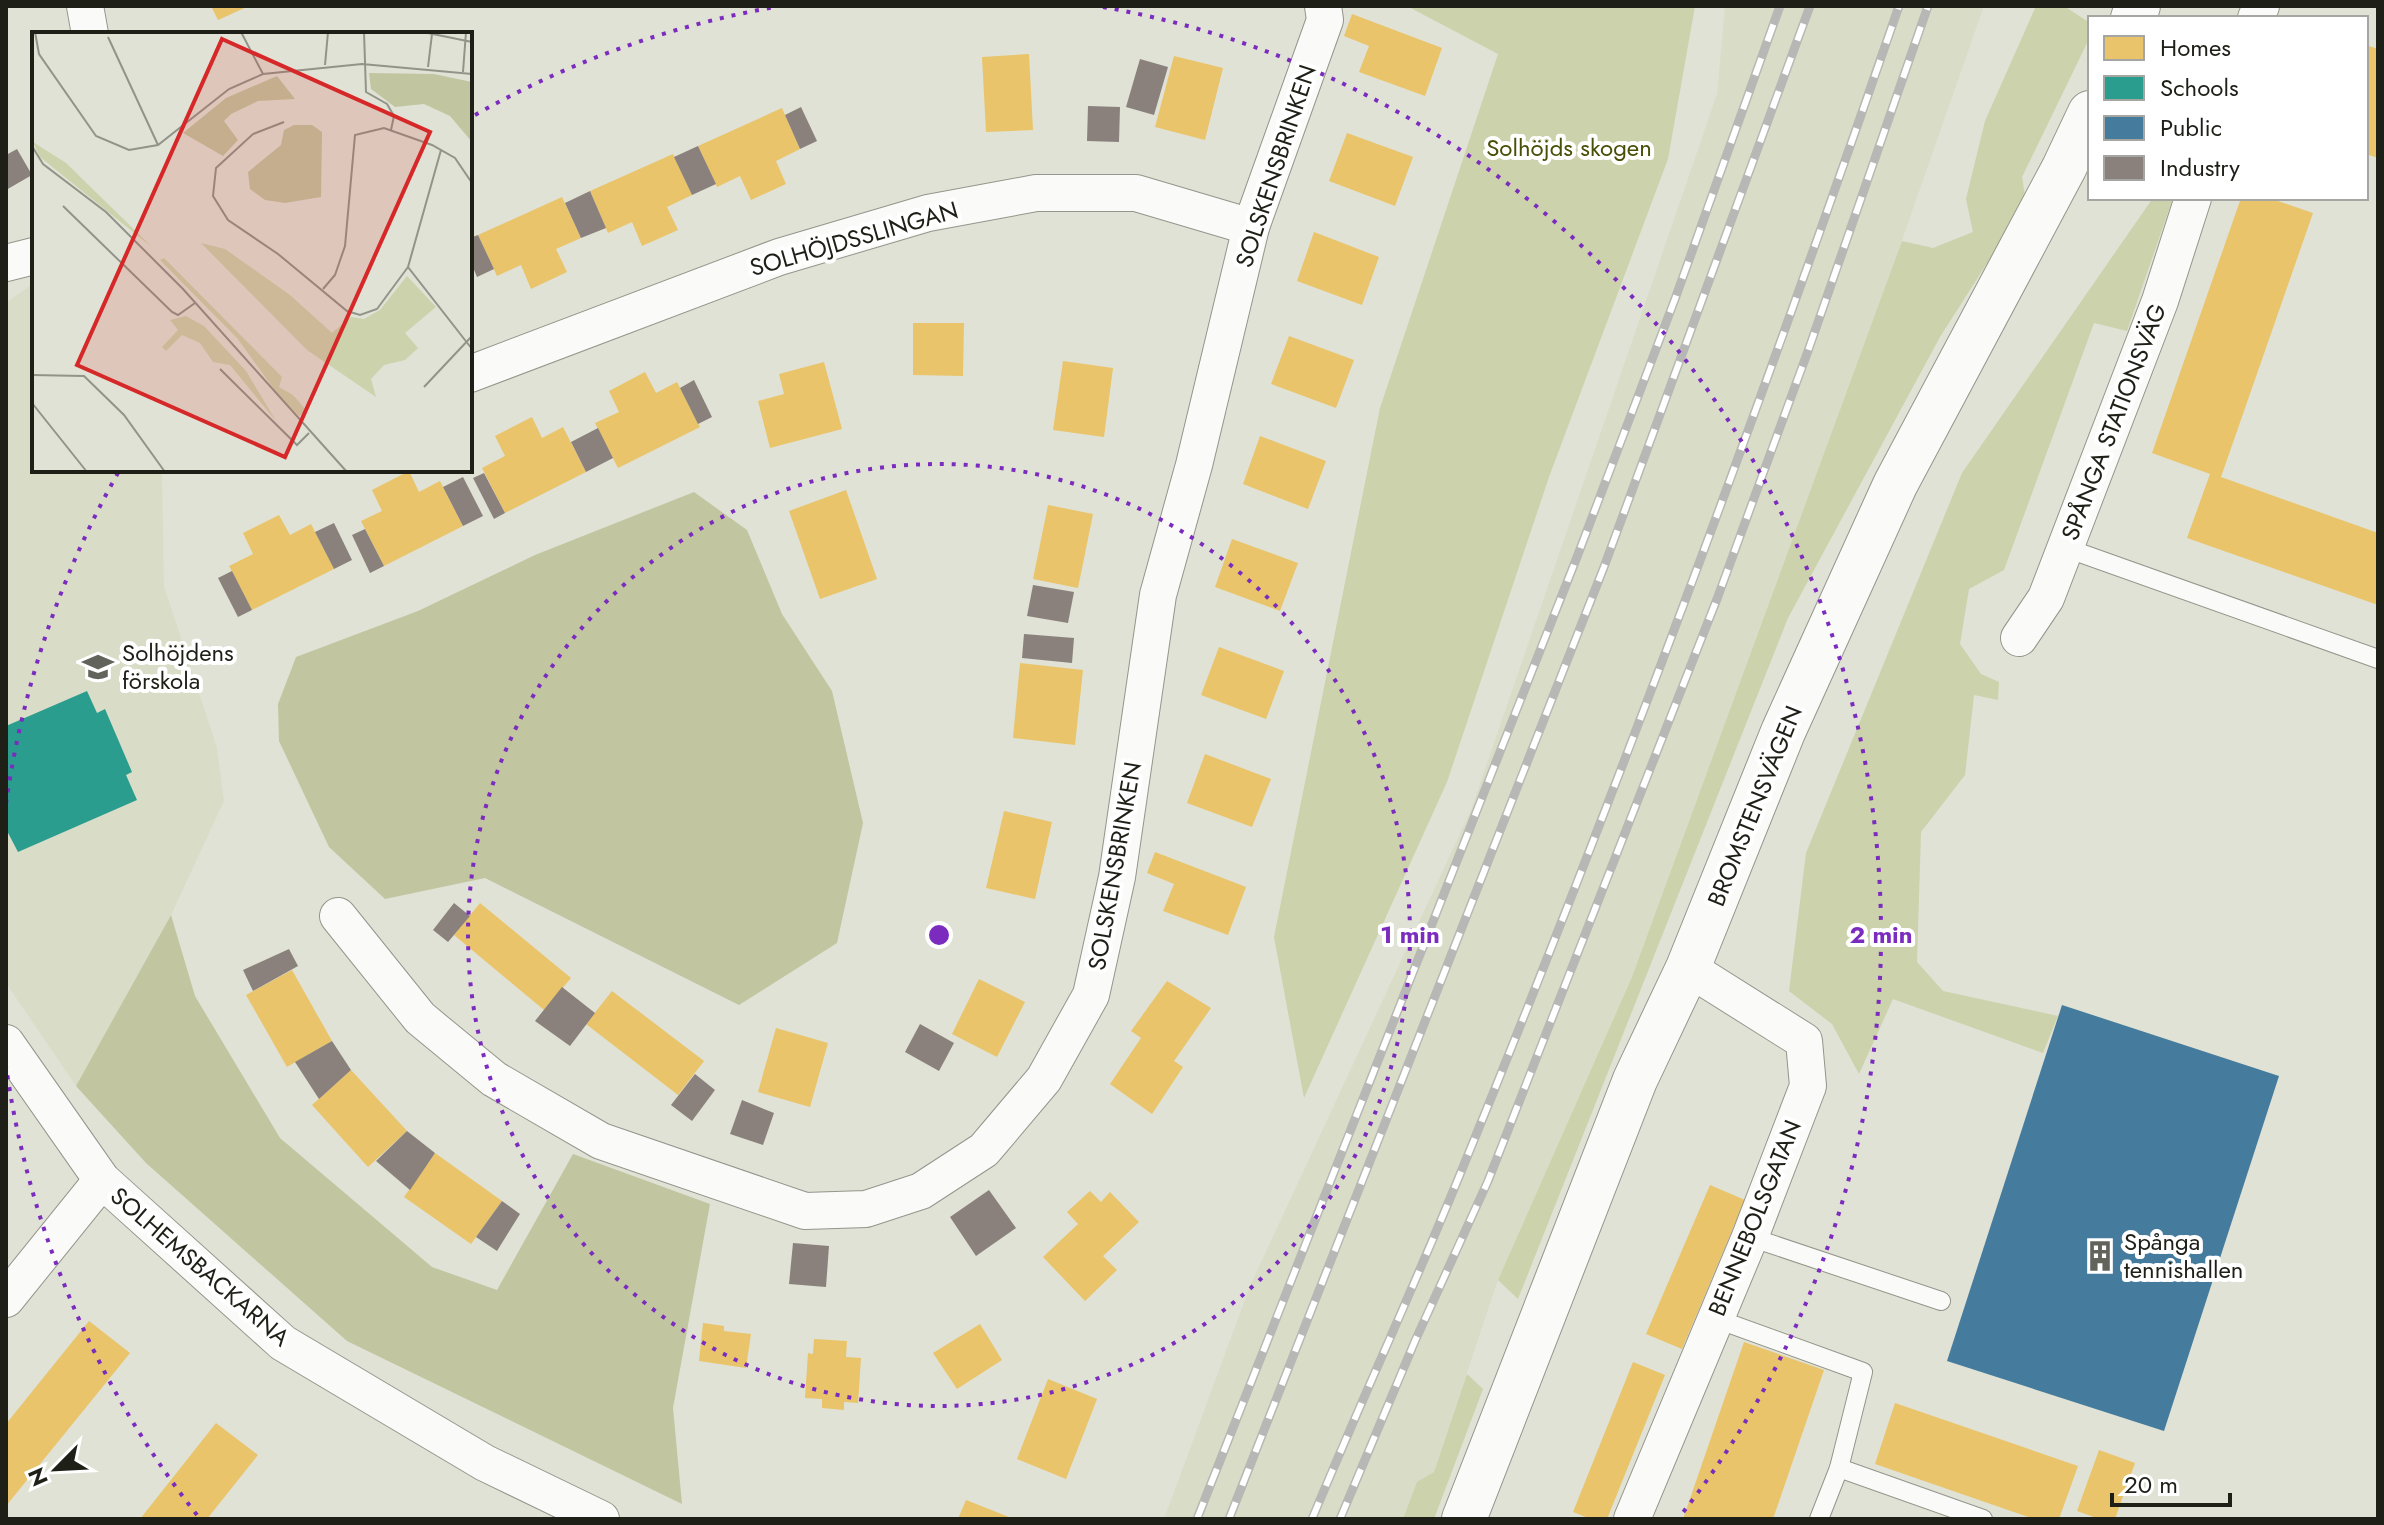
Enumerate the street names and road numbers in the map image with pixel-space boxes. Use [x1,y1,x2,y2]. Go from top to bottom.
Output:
street label: SOLSKENSBRINKEN [1226,60,1325,272]
street label: SOLHÖJDSSLINGAN [746,192,962,285]
street label: SPÅNGA STATIONSVÄG [2052,298,2175,545]
street label: BROMSTENSVÄGEN [1698,700,1811,911]
street label: SOLSKENSBRINKEN [1079,759,1150,973]
street label: BENNEBOLSGATAN [1699,1115,1810,1321]
street label: SOLHEMSBACKARNA [103,1179,298,1355]

